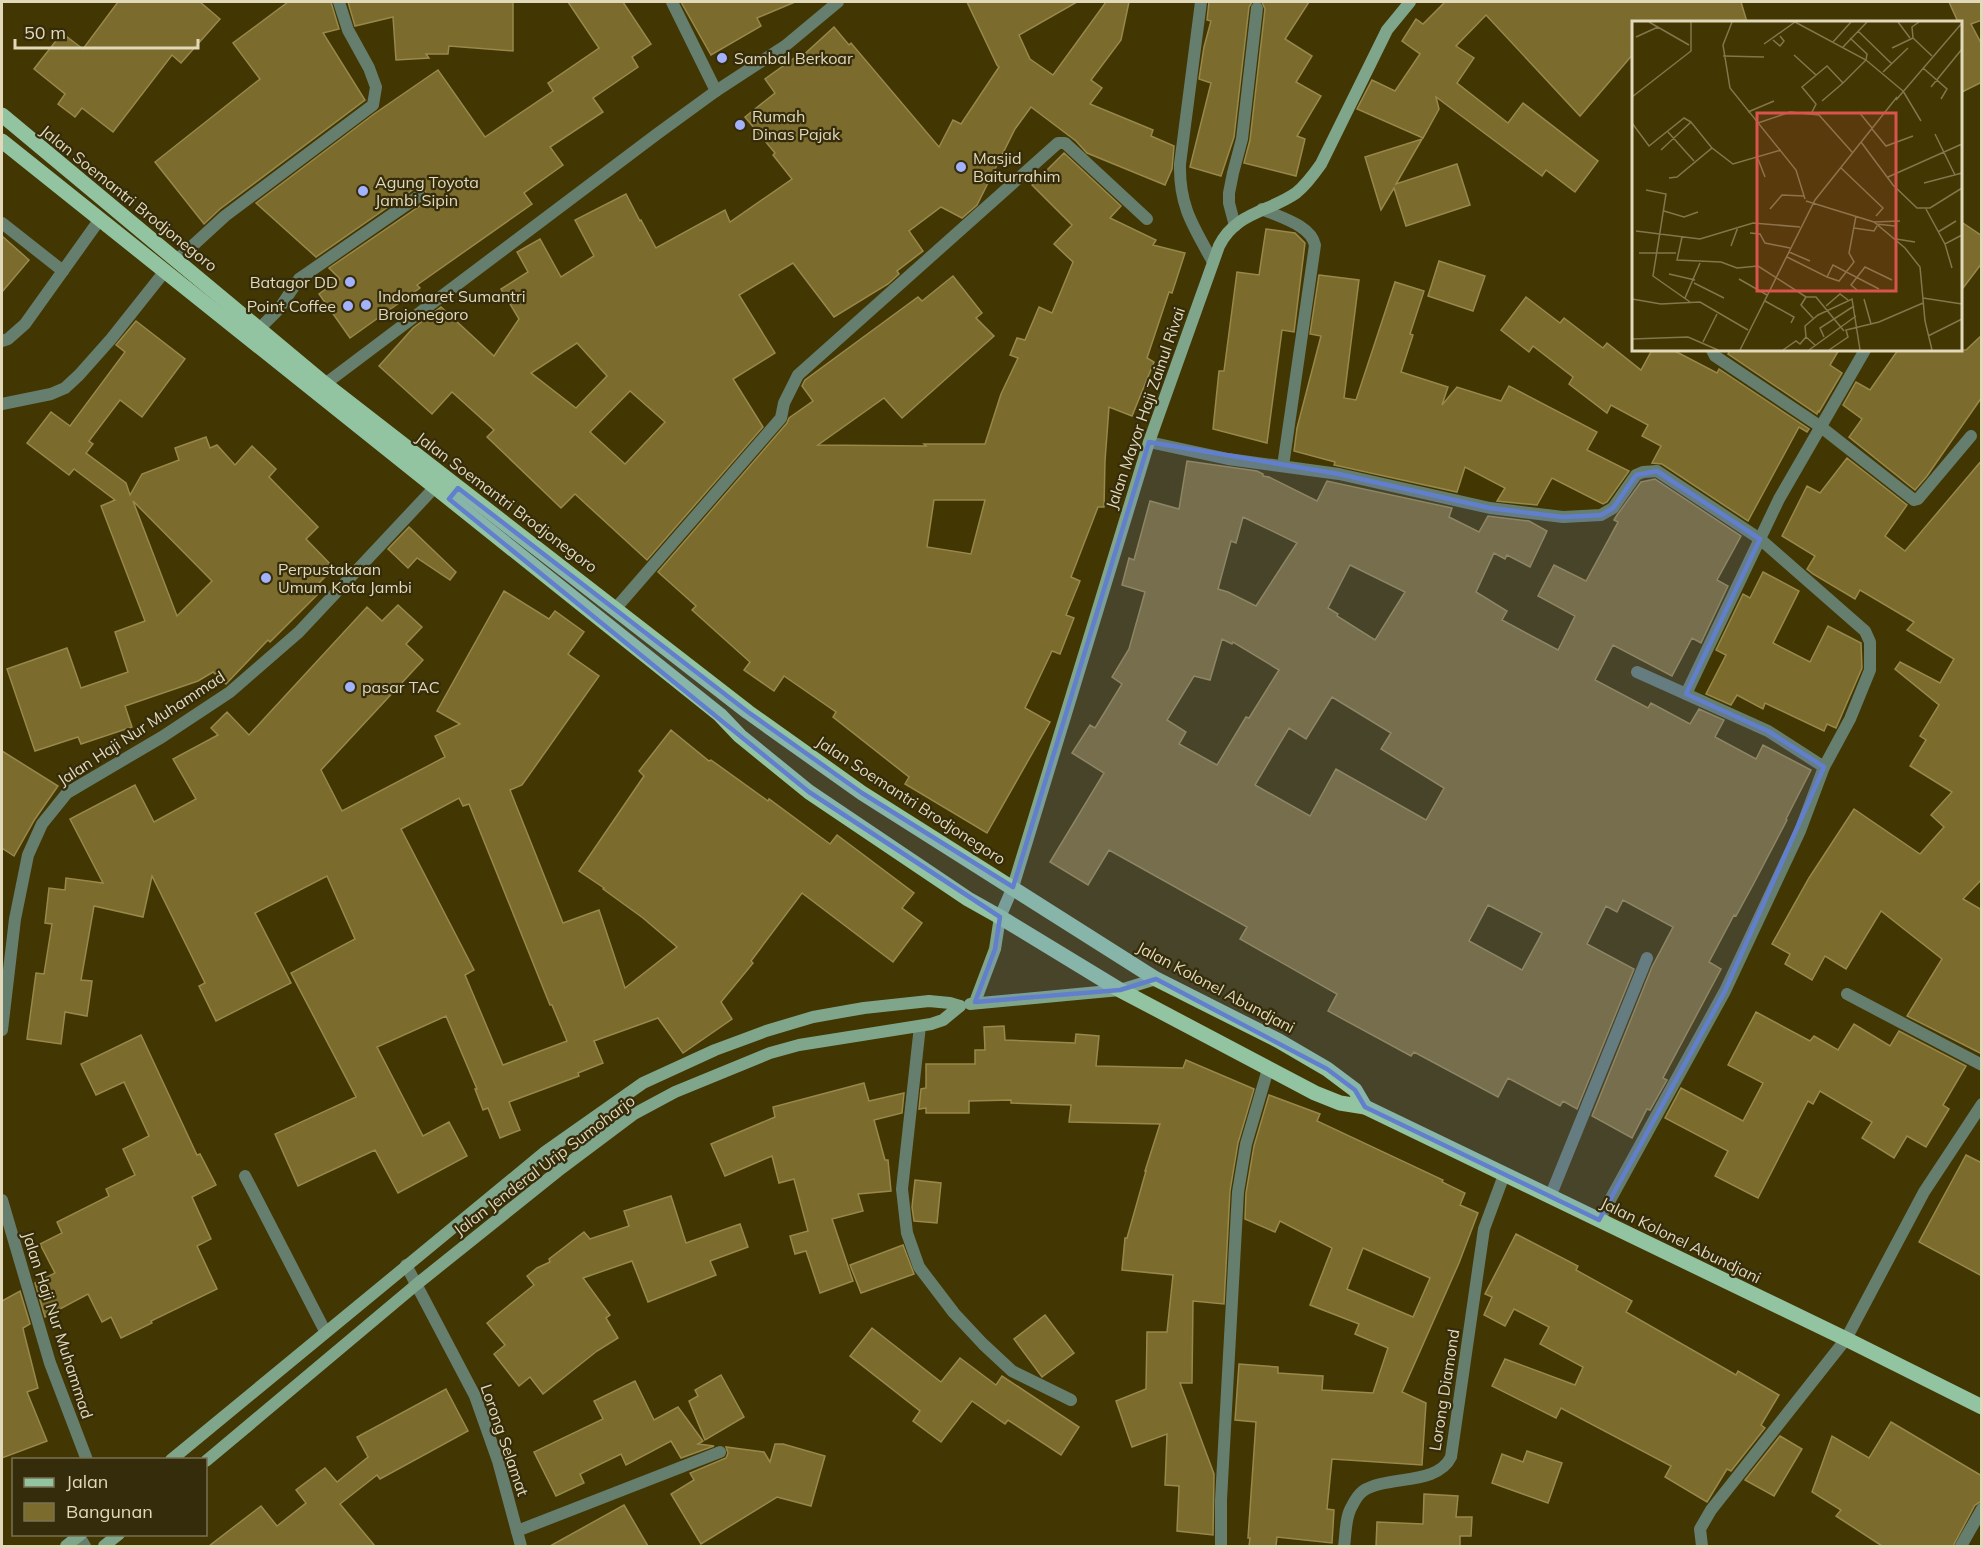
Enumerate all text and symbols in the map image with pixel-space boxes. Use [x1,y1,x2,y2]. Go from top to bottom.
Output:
scale bar [15,12,198,50]
text: 50 m [24,21,66,44]
inset map [1632,21,1962,351]
place label: Sambal Berkoar [734,48,853,68]
marker: Sambal Berkoar [715,51,729,65]
place label: Rumah Dinas Pajak [752,106,841,144]
marker: Rumah Dinas Pajak [733,118,747,132]
street label: Jalan Soemantri Brodjonegoro [36,120,222,276]
place label: Masjid Baiturrahim [973,148,1061,186]
marker: Masjid Baiturrahim [954,160,968,174]
place label: Agung Toyota Jambi Sipin [375,172,479,210]
marker: Agung Toyota Jambi Sipin [356,184,370,198]
place label: Batagor DD [250,272,338,292]
marker: Batagor DD [343,275,357,289]
place label: Indomaret Sumantri Brojonegoro [378,286,526,324]
place label: Point Coffee [247,296,336,316]
marker: Indomaret Sumantri Brojonegoro [359,298,373,312]
marker: Point Coffee [341,299,355,313]
street label: Jalan Mayor Haji Zainul Rivai [1101,304,1189,512]
street label: Jalan Soemantri Brodjonegoro [412,427,602,577]
place label: Perpustakaan Umum Kota Jambi [278,559,412,597]
marker: Perpustakaan Umum Kota Jambi [259,571,273,585]
street label: Jalan Haji Nur Muhammad [53,666,229,790]
place label: pasar TAC [362,677,440,697]
marker: pasar TAC [343,680,357,694]
street label: Jalan Soemantri Brodjonegoro [812,731,1010,869]
street label: Jalan Kolonel Abundjani [1134,937,1298,1037]
street label: Jalan Jenderal Urip Sumoharjo [449,1090,639,1240]
street label: Jalan Kolonel Abundjani [1597,1192,1765,1288]
street label: Jalan Haji Nur Muhammad [18,1229,98,1421]
street label: Lorong Diamond [1424,1328,1464,1452]
street label: Lorong Selamat [476,1381,534,1499]
legend [12,1458,207,1536]
text: Jalan [66,1470,108,1493]
text: Bangunan [66,1500,153,1523]

